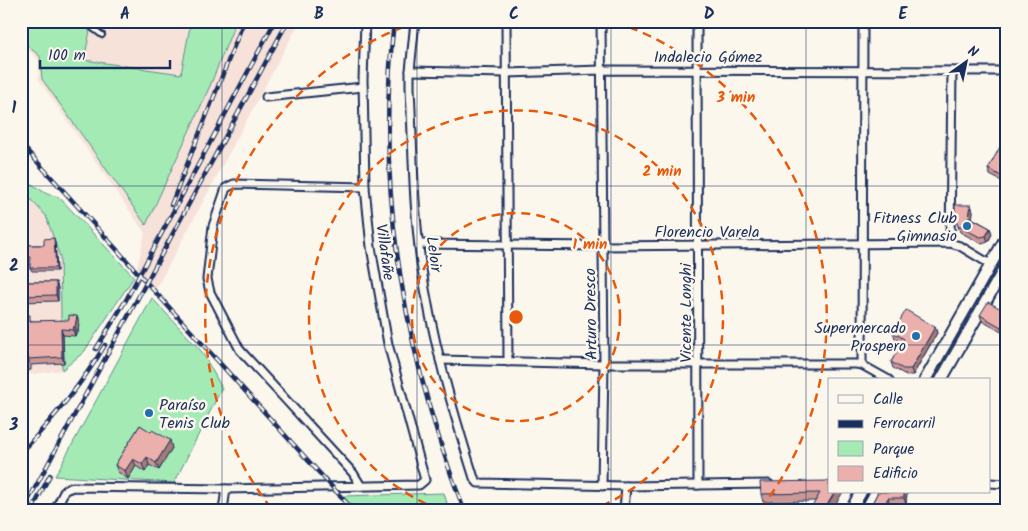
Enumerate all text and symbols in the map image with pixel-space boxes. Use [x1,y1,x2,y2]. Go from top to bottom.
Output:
text: A [120,2,130,27]
text: B [314,2,324,27]
text: C [509,2,519,27]
text: D [704,2,715,27]
text: E [899,2,909,27]
scale bar [40,38,170,70]
north arrow [940,38,990,88]
text: N [963,40,982,64]
text: 100 m [48,44,86,68]
street label: Indalecio Gómez [654,45,762,70]
text: 3 min [716,86,755,110]
text: 1 [12,96,17,121]
text: 2 min [642,160,682,184]
place label: Fitness Club Gimnasio [873,206,958,249]
street label: Florencio Varela [654,220,760,245]
marker: Fitness Club Gimnasio [961,220,973,232]
street label: Villafañe [368,222,401,282]
text: 1 min [573,233,607,257]
street label: Leloir [419,235,449,276]
text: 2 [9,254,19,279]
street label: Vicente Longhi [674,262,699,363]
street label: Arturo Dresco [578,268,605,360]
centre of rings [507,308,525,326]
place label: Supermercado Prospero [815,316,906,359]
marker: Supermercado Prospero [910,330,922,342]
legend [828,378,990,494]
text: Calle [873,388,903,412]
place label: Paraíso Tenis Club [159,393,231,436]
marker: Paraíso Tenis Club [143,407,155,419]
text: Ferrocarril [873,412,936,436]
text: 3 [9,413,19,438]
text: Parque [873,438,914,462]
text: Edificio [873,462,918,486]

